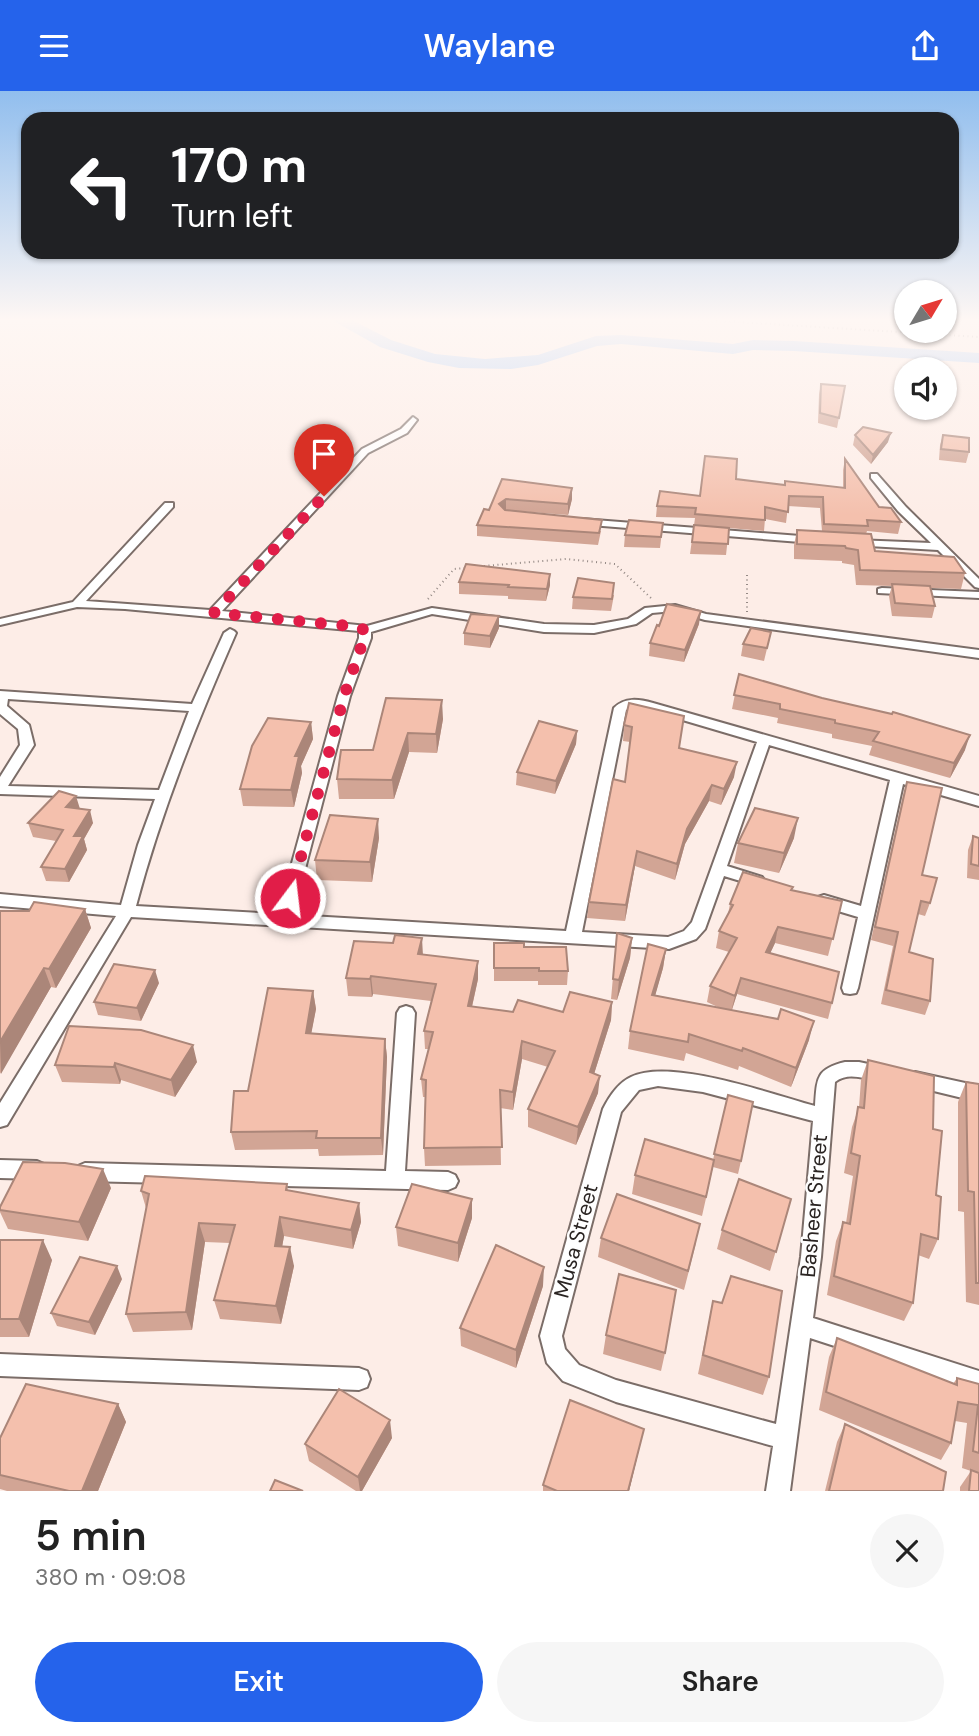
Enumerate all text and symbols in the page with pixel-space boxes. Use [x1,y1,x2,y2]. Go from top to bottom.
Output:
text: Waylane [424,25,555,67]
icon: menu [35,27,73,65]
icon: share [906,27,944,65]
text: 170 m [171,133,307,197]
icon: left [56,140,147,231]
text: Turn left [171,195,293,237]
north arrow [894,280,957,343]
map controls [894,280,957,420]
button: sound [894,357,957,420]
pin [294,424,354,496]
icon: arrive [305,435,343,473]
position arrow [253,861,327,935]
street label: Basheer Street [794,1133,834,1279]
street label: Musa Street [547,1181,605,1301]
text: 5 min [35,1508,147,1563]
button: close [870,1514,944,1588]
text: 380 m · 09:08 [35,1562,186,1592]
button: Exit [35,1642,483,1722]
button: Share [497,1642,944,1722]

